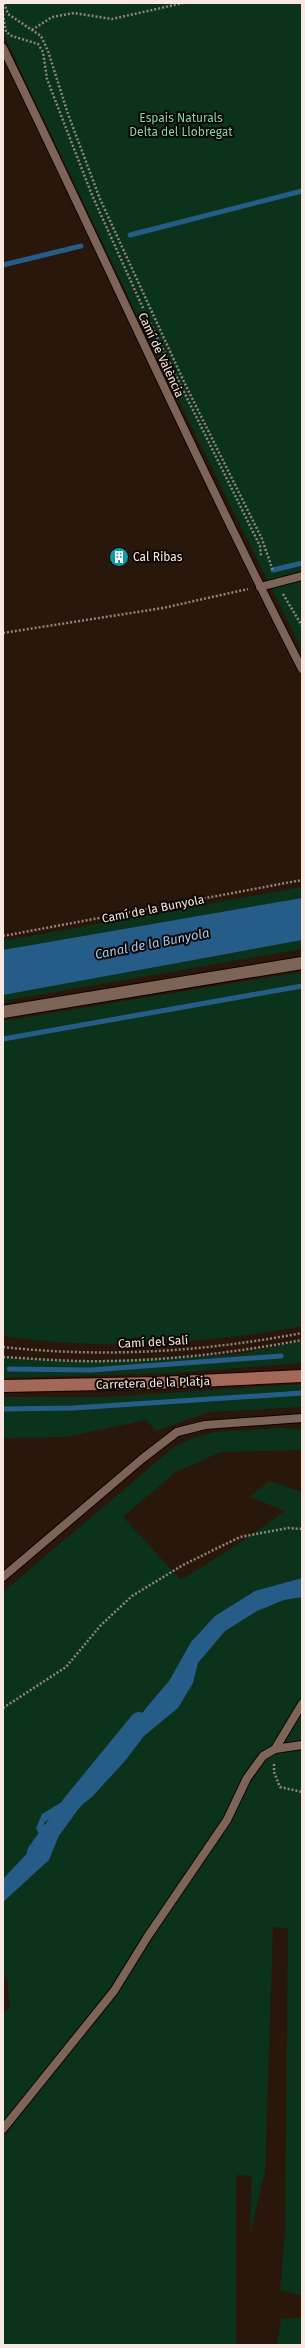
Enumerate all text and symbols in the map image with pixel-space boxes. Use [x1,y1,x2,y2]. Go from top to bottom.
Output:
park label: Espais Naturals Delta del Llobregat [129,111,233,139]
street label: Camí de València [135,310,187,400]
building icon: Cal Ribas [108,546,130,568]
place label: Cal Ribas [133,550,183,564]
street label: Camí de la Bunyola [101,892,205,926]
water label: Canal de la Bunyola [94,925,211,962]
street label: Camí del Salí [118,1333,189,1351]
street label: Carretera de la Platja [96,1374,210,1392]

